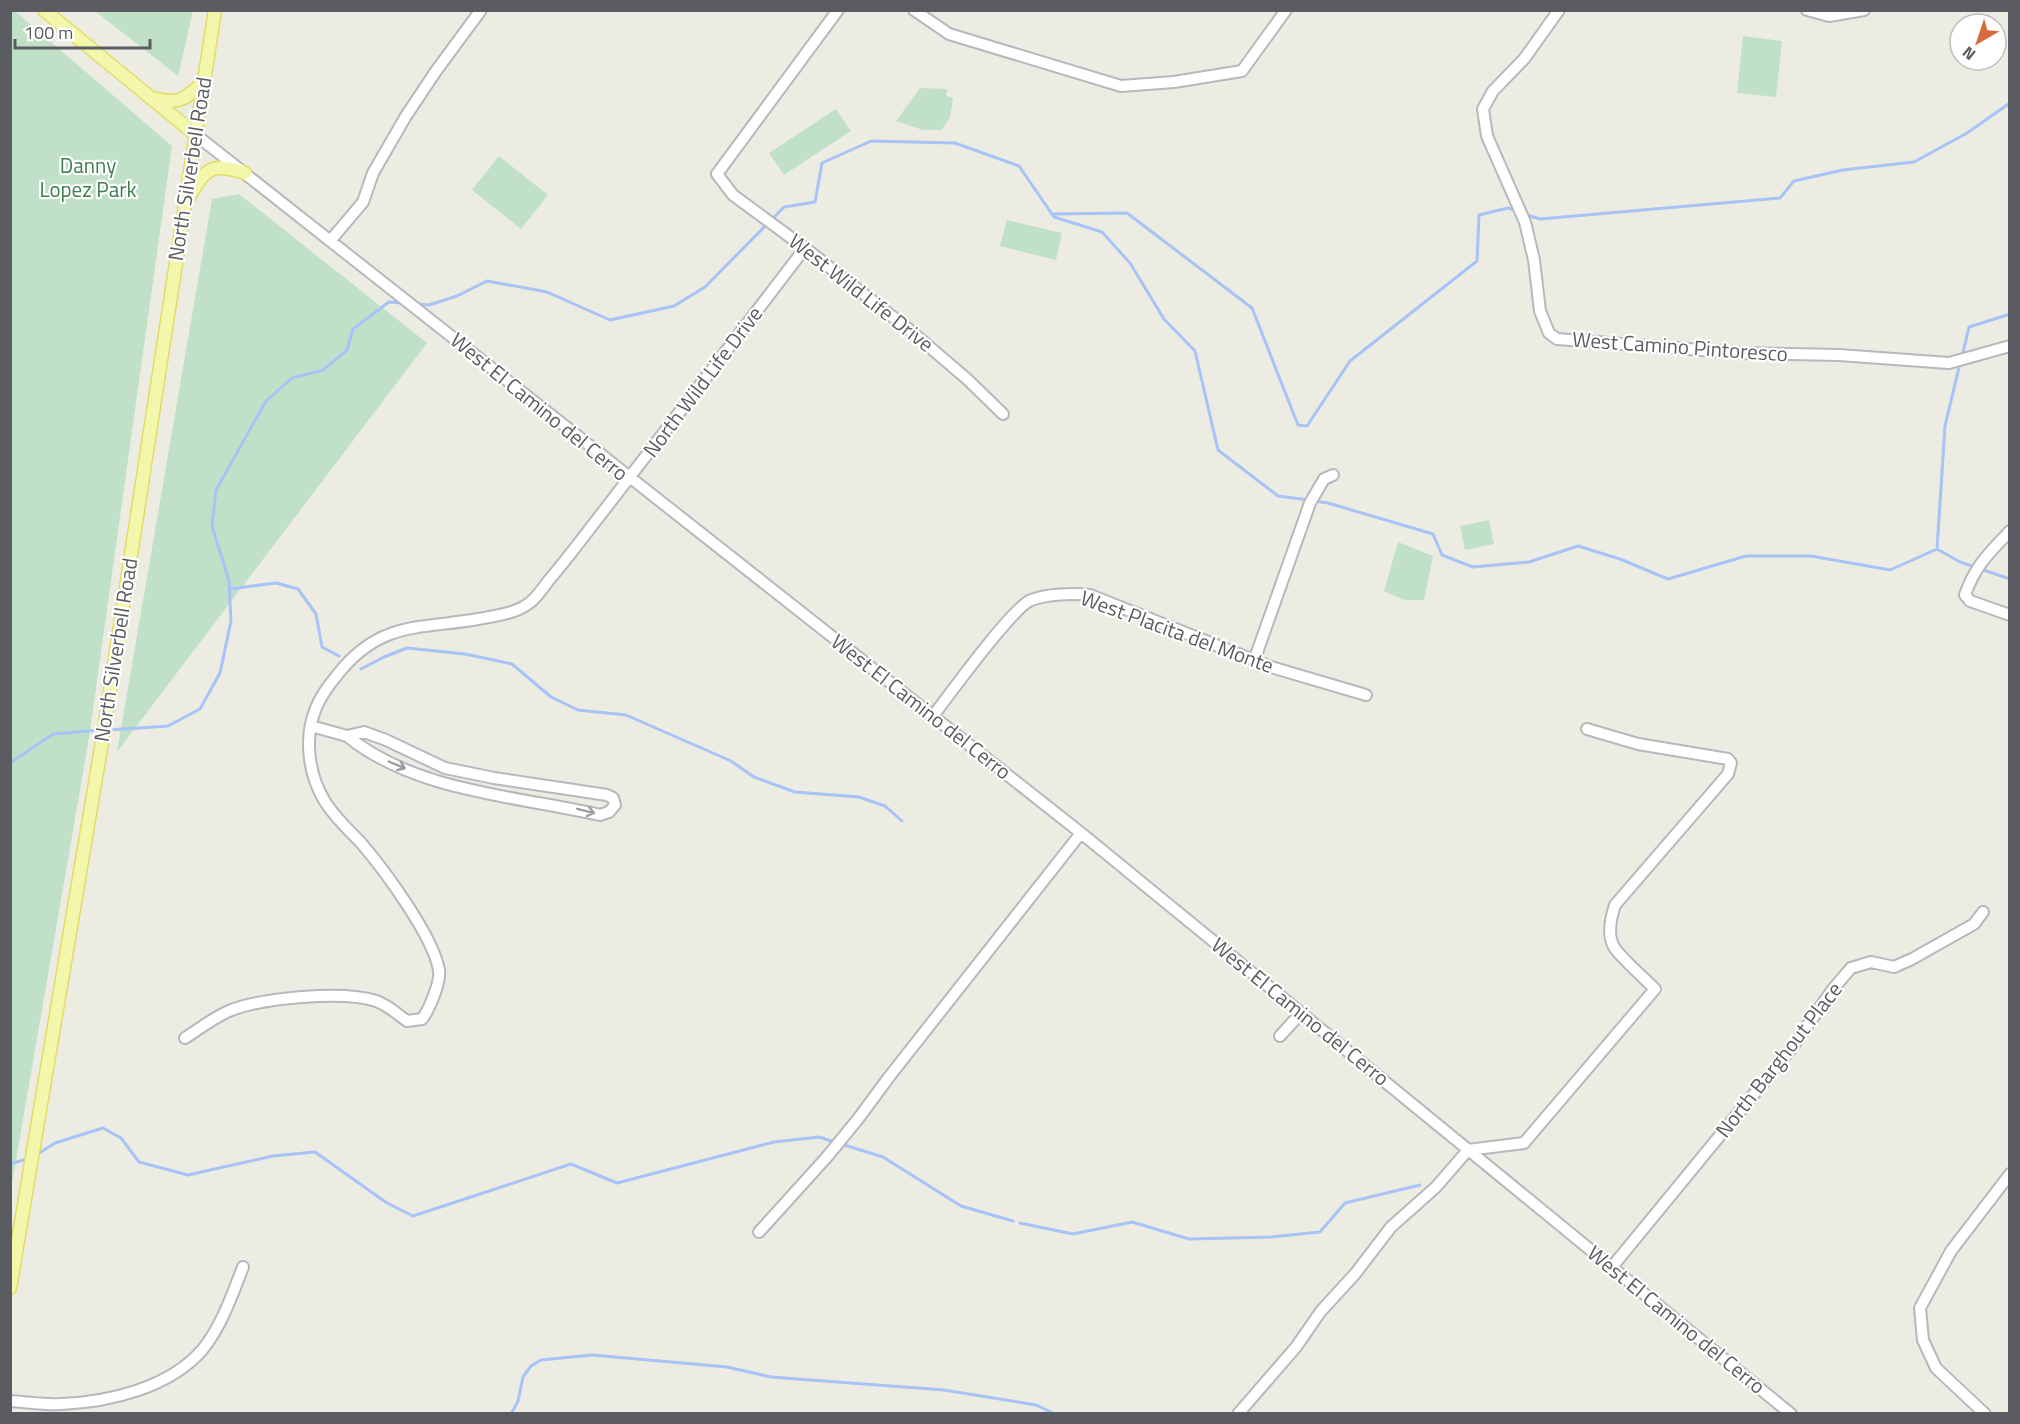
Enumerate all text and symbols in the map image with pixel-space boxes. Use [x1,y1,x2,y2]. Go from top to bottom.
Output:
scale bar [15,12,150,50]
north arrow [1948,12,2008,72]
text: 100 m [24,19,73,46]
text: N [1957,41,1980,66]
street label: North Silverbell Road [159,75,219,263]
park label: Danny Lopez Park [39,149,137,205]
street label: West Wild Life Drive [782,225,941,359]
street label: North Wild Life Drive [635,299,770,464]
street label: West Camino Pintoresco [1571,323,1789,369]
street label: West El Camino del Cerro [444,324,636,488]
street label: North Silverbell Road [85,556,145,744]
street label: West Placita del Monte [1076,581,1278,681]
street label: West El Camino del Cerro [825,626,1019,787]
one-way arrow [388,760,406,771]
one-way arrow [576,806,595,818]
street label: West El Camino del Cerro [1205,929,1397,1093]
street label: North Barghout Place [1707,975,1849,1144]
street label: West El Camino del Cerro [1581,1237,1773,1401]

